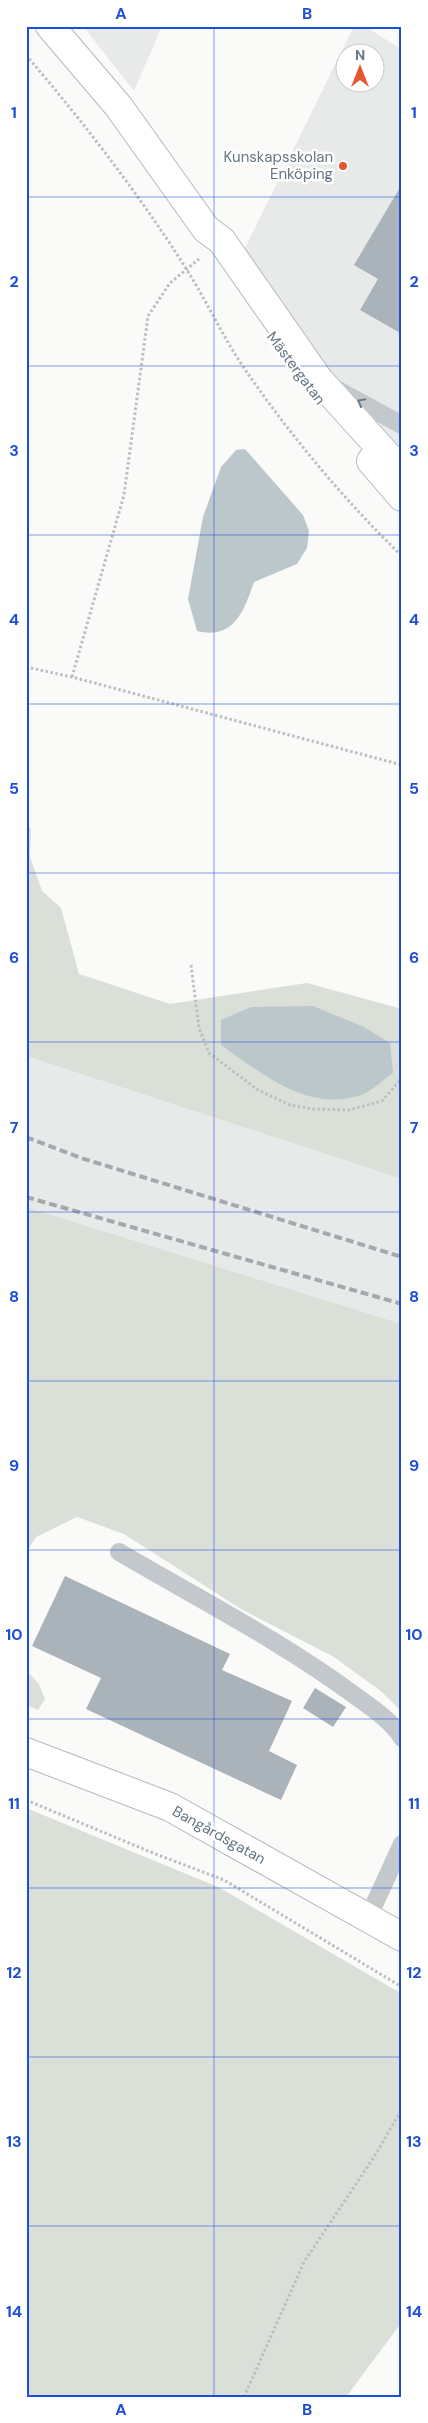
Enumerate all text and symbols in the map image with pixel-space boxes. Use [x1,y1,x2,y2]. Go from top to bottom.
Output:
text: A [115,3,127,24]
text: B [302,3,312,24]
north arrow [336,42,386,92]
text: N [355,46,365,64]
text: 1 [11,102,17,123]
text: 1 [411,102,417,123]
place label: Kunskapsskolan Enköping [224,147,333,184]
marker: Kunskapsskolan Enköping [337,160,349,172]
text: 2 [9,271,19,292]
text: 2 [409,271,419,292]
street label: Mästergatan [262,327,330,409]
one-way arrow [357,398,366,408]
text: 3 [9,440,19,461]
text: 3 [409,440,419,461]
text: 4 [9,609,19,630]
text: 4 [409,609,419,630]
text: 5 [9,778,19,799]
text: 5 [409,778,419,799]
text: 6 [9,947,19,968]
text: 6 [409,947,419,968]
text: 7 [10,1117,19,1138]
text: 7 [410,1117,419,1138]
text: 8 [9,1286,19,1307]
text: 8 [409,1286,419,1307]
text: 9 [9,1455,19,1476]
text: 9 [409,1455,419,1476]
text: 10 [5,1624,23,1645]
text: 10 [405,1624,423,1645]
text: 11 [8,1793,20,1814]
text: 11 [408,1793,420,1814]
street label: Bangårdsgatan [169,1801,269,1869]
text: 12 [6,1962,22,1983]
text: 12 [406,1962,422,1983]
text: 13 [6,2131,22,2152]
text: 13 [406,2131,422,2152]
text: 14 [6,2301,22,2322]
text: 14 [406,2301,422,2322]
text: A [115,2399,127,2420]
text: B [302,2399,312,2420]

